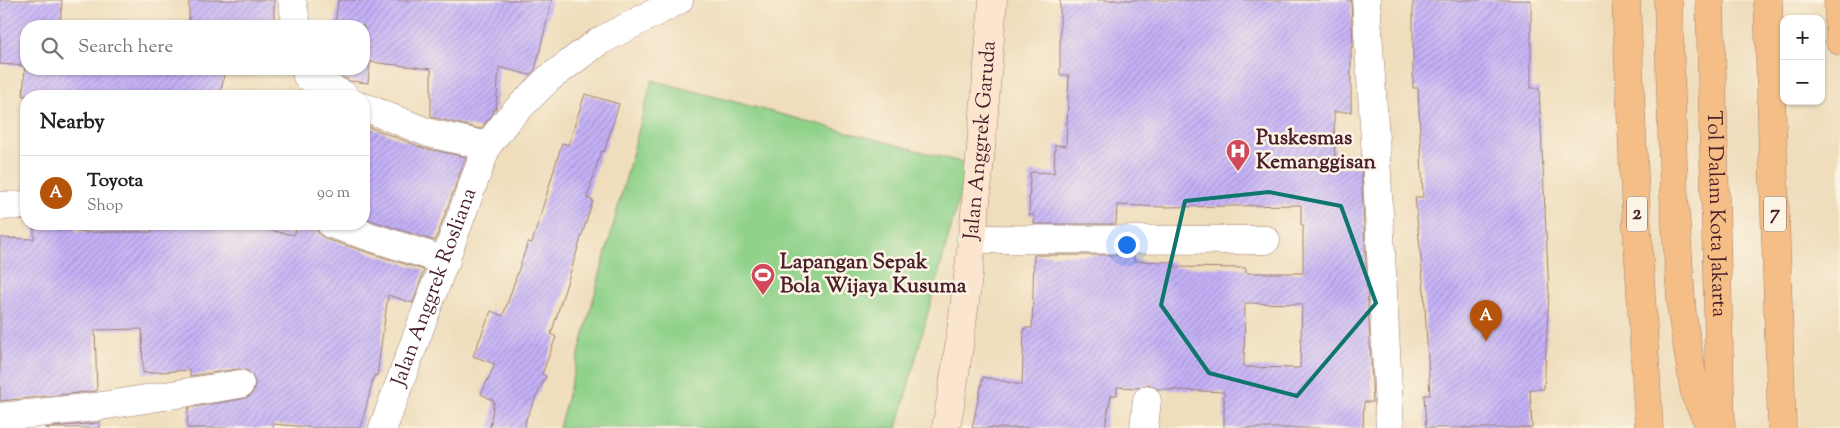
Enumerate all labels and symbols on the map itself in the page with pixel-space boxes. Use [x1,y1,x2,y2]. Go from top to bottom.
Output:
street label: Jalan Anggrek Garuda [957,39,1005,242]
street label: Tol Dalam Kota Jakarta [1698,110,1733,318]
place label: Puskesmas Kemanggisan [1256,124,1377,178]
hospital icon: Puskesmas Kemanggisan [1225,138,1251,172]
street label: Jalan Anggrek Rosliana [384,184,485,392]
road number: 2 [1627,196,1647,232]
road number: 7 [1764,196,1786,232]
your location [1114,232,1140,258]
place label: Lapangan Sepak Bola Wijaya Kusuma [780,248,967,302]
sports icon: Lapangan Sepak Bola Wijaya Kusuma [750,262,776,296]
pin: A [1470,300,1502,341]

